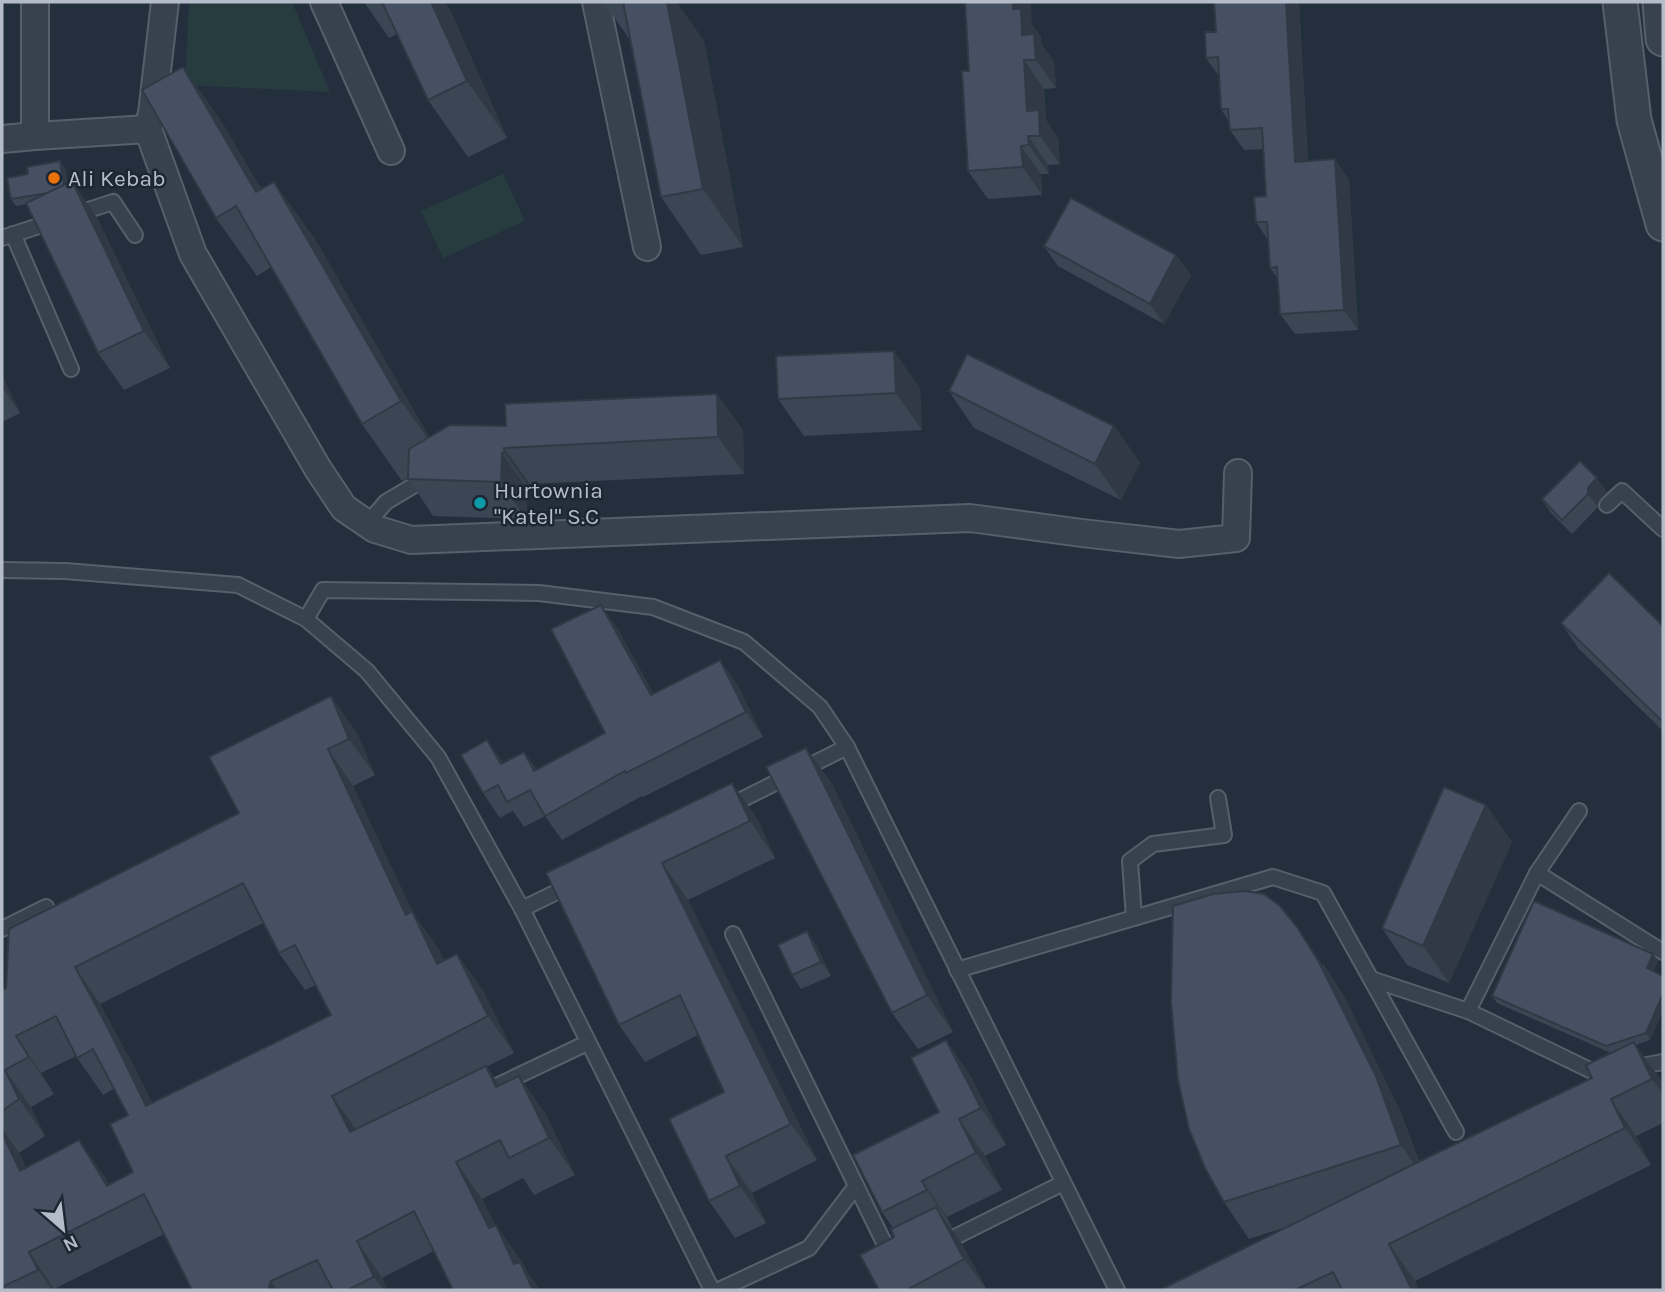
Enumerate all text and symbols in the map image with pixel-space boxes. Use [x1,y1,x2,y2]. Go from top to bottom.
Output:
place label: Ali Kebab [68,165,166,192]
marker: Ali Kebab [46,170,62,186]
place label: Hurtownia "Katel" S.C [494,477,603,530]
marker: Hurtownia "Katel" S.C [472,495,488,511]
north arrow [28,1194,98,1264]
text: N [59,1230,82,1256]

